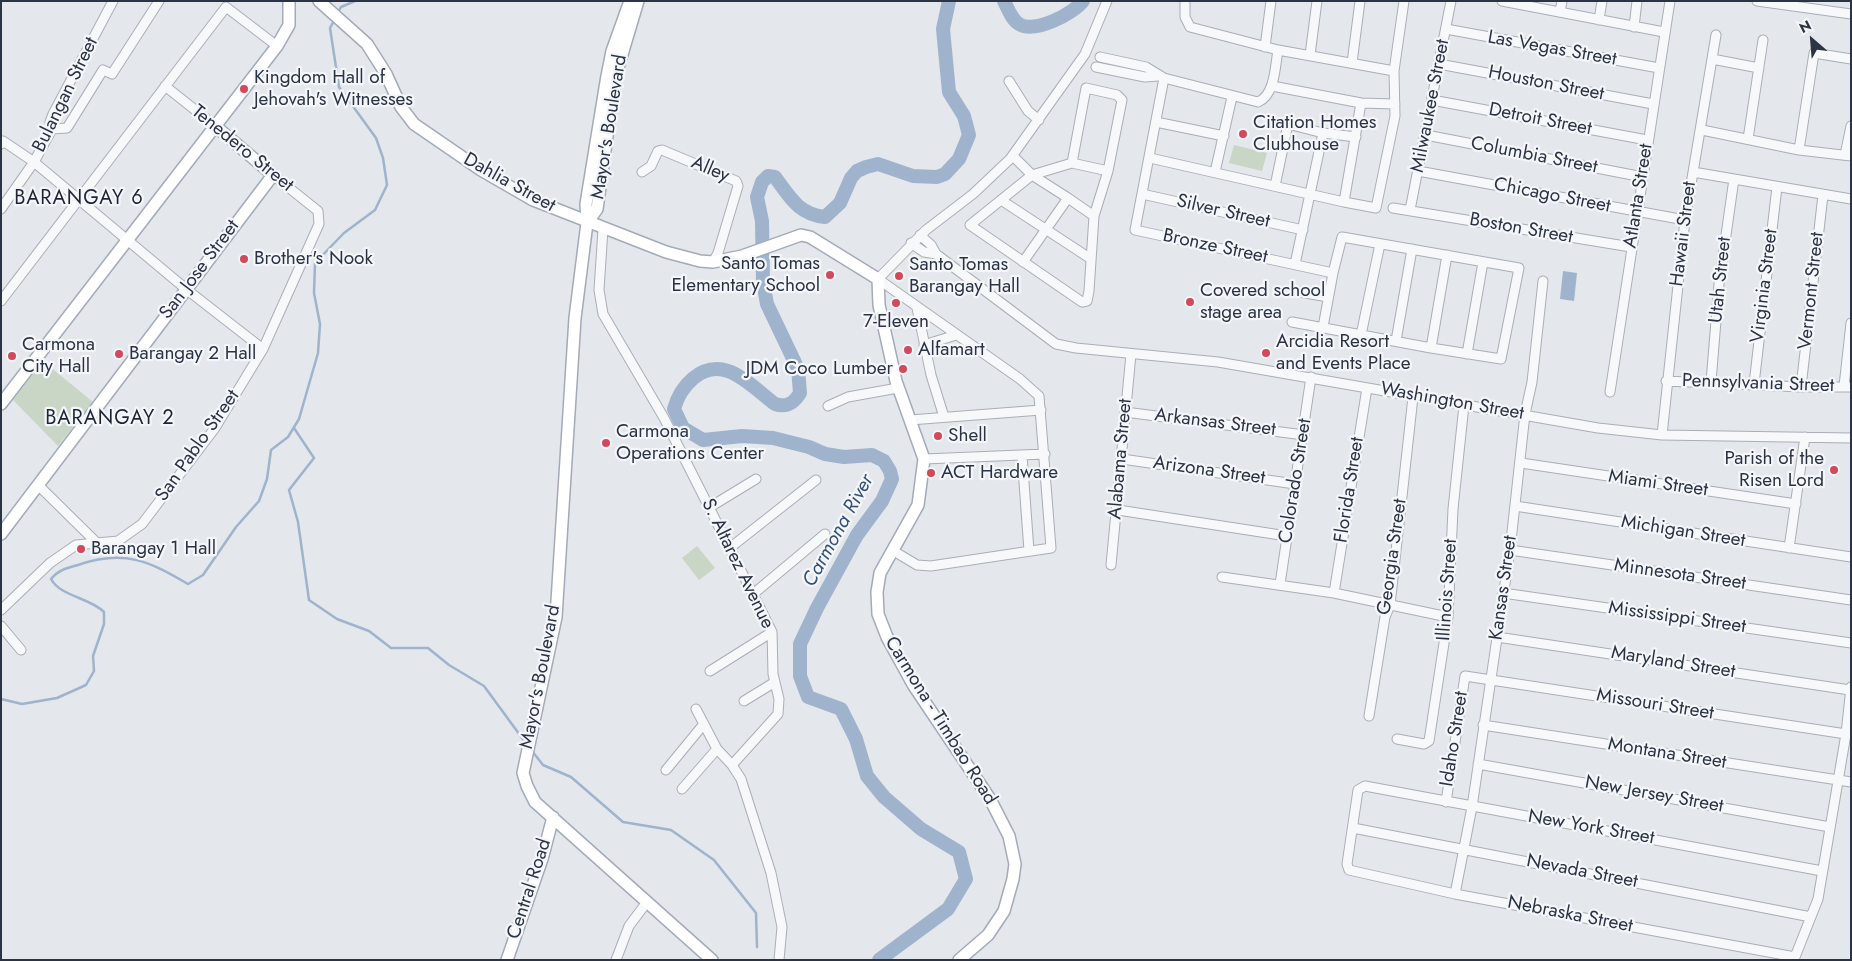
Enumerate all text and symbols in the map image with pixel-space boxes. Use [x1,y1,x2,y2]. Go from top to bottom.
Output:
north arrow [1787,15,1837,65]
text: N [1796,15,1815,38]
street label: Las Vegas Street [1486,26,1618,72]
street label: Bulangan Street [28,34,104,156]
street label: Milwaukee Street [1407,37,1455,175]
street label: Mayor's Boulevard [587,53,633,201]
street label: Houston Street [1486,62,1606,106]
place label: Kingdom Hall of Jehovah's Witnesses [254,67,413,111]
marker: Kingdom Hall of Jehovah's Witnesses [238,83,250,95]
street label: Detroit Street [1487,99,1593,141]
street label: Tenedero Street [186,101,298,197]
place label: Citation Homes Clubhouse [1253,112,1376,156]
marker: Citation Homes Clubhouse [1237,128,1249,140]
street label: Columbia Street [1469,133,1599,179]
street label: Atlanta Street [1620,142,1658,250]
street label: Dahlia Street [459,148,559,218]
street label: Alley [688,152,732,188]
street label: Chicago Street [1492,174,1612,218]
street label: Hawaii Street [1666,180,1702,288]
district label: BARANGAY 6 [13,187,145,211]
street label: Silver Street [1174,190,1272,234]
street label: Boston Street [1468,209,1574,249]
street label: San Jose Street [155,216,245,324]
street label: Bronze Street [1161,225,1269,269]
street label: Virginia Street [1747,228,1783,344]
street label: Vermont Street [1794,231,1830,351]
street label: Utah Street [1705,236,1737,324]
place label: Brother's Nook [254,248,373,270]
marker: Brother's Nook [238,253,250,265]
place label: Santo Tomas Elementary School [671,253,820,297]
place label: Santo Tomas Barangay Hall [909,254,1020,298]
marker: Santo Tomas Elementary School [824,269,836,281]
marker: Santo Tomas Barangay Hall [893,270,905,282]
place label: Covered school stage area [1200,280,1325,324]
marker: Covered school stage area [1184,296,1196,308]
marker: 7-Eleven [890,297,902,309]
place label: 7-Eleven [863,311,929,333]
place label: Arcidia Resort and Events Place [1276,331,1411,375]
place label: Carmona City Hall [22,334,95,378]
place label: Alfamart [918,339,985,361]
place label: Barangay 2 Hall [129,343,256,365]
marker: Alfamart [902,344,914,356]
marker: Arcidia Resort and Events Place [1260,347,1272,359]
marker: Barangay 2 Hall [113,348,125,360]
marker: Carmona City Hall [6,350,18,362]
place label: JDM Coco Lumber [746,358,893,380]
marker: JDM Coco Lumber [897,363,909,375]
street label: Pennsylvania Street [1681,370,1835,398]
street label: Washington Street [1378,378,1526,426]
street label: San Pablo Street [151,386,245,506]
street label: Alabama Street [1104,398,1138,520]
street label: Arkansas Street [1153,404,1277,442]
district label: BARANGAY 2 [44,407,176,431]
street label: Colorado Street [1275,417,1317,545]
place label: Carmona Operations Center [616,421,764,465]
place label: Shell [948,425,987,447]
marker: Shell [932,430,944,442]
street label: Florida Street [1330,436,1370,544]
marker: Carmona Operations Center [600,437,612,449]
place label: Parish of the Risen Lord [1724,448,1824,492]
street label: Arizona Street [1151,452,1267,490]
place label: ACT Hardware [941,462,1058,484]
marker: Parish of the Risen Lord [1828,464,1840,476]
street label: Miami Street [1607,466,1709,502]
marker: ACT Hardware [925,467,937,479]
water label: Carmona River [798,471,880,591]
street label: S. Altarez Avenue [696,495,778,633]
street label: Georgia Street [1374,497,1412,617]
street label: Michigan Street [1619,511,1747,553]
street label: Kansas Street [1485,534,1523,642]
place label: Barangay 1 Hall [91,538,216,560]
street label: Illinois Street [1433,538,1463,642]
marker: Barangay 1 Hall [75,543,87,555]
street label: Minnesota Street [1613,554,1747,596]
street label: Mississippi Street [1607,597,1747,639]
street label: Mayor's Boulevard [516,603,566,751]
street label: Carmona - Timbao Road [879,633,1001,809]
street label: Maryland Street [1609,642,1737,684]
street label: Missouri Street [1595,684,1715,726]
street label: Idaho Street [1436,690,1474,788]
street label: Montana Street [1606,733,1728,775]
street label: New Jersey Street [1583,772,1725,818]
street label: New York Street [1526,806,1656,850]
street label: Central Road [503,836,557,942]
street label: Nevada Street [1524,850,1640,894]
street label: Nebraska Street [1505,892,1635,938]

